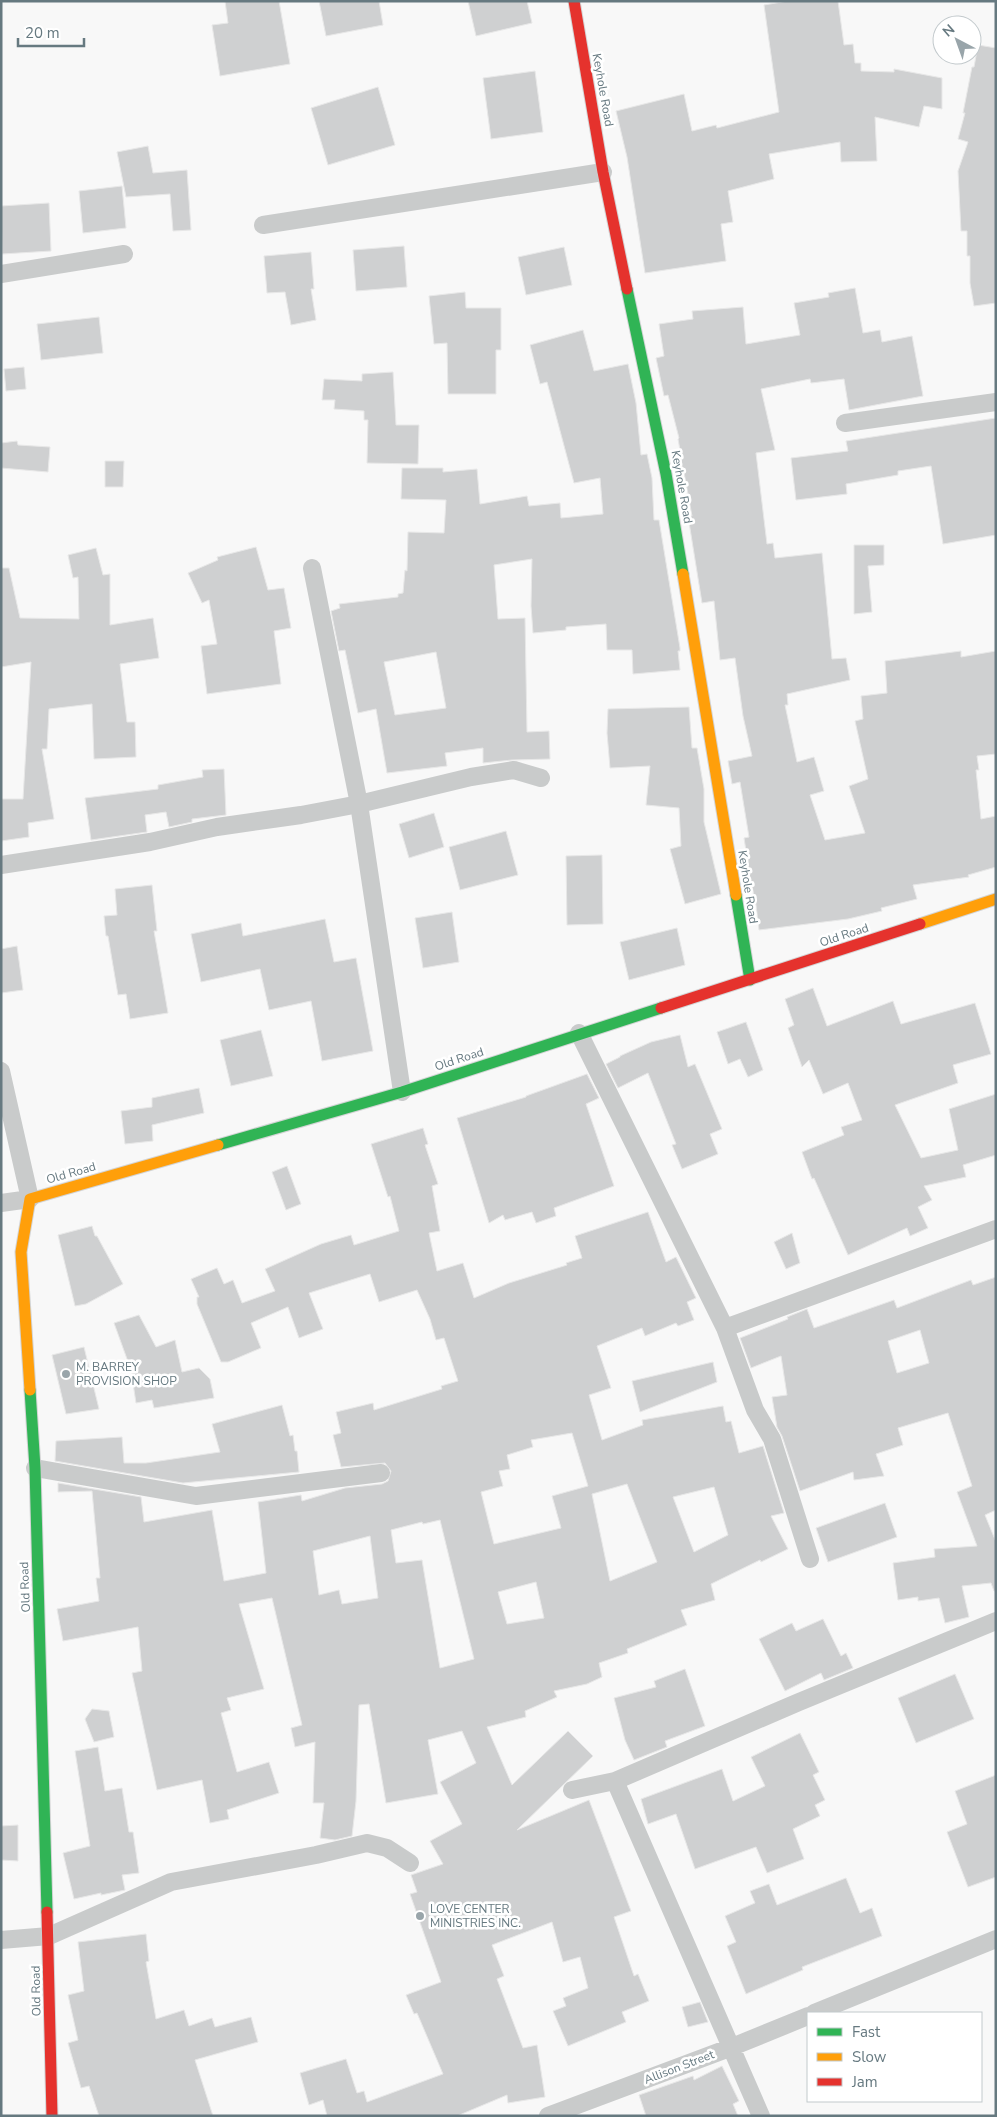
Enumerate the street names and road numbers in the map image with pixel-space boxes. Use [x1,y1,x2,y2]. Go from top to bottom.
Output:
street label: Keyhole Road [589,52,617,128]
street label: Keyhole Road [668,449,696,525]
street label: Keyhole Road [734,849,762,925]
street label: Old Road [817,920,871,950]
street label: Old Road [432,1044,486,1074]
street label: Old Road [44,1158,98,1188]
street label: Old Road [16,1561,34,1613]
street label: Old Road [28,1966,44,2016]
street label: Allison Street [642,2046,717,2088]

